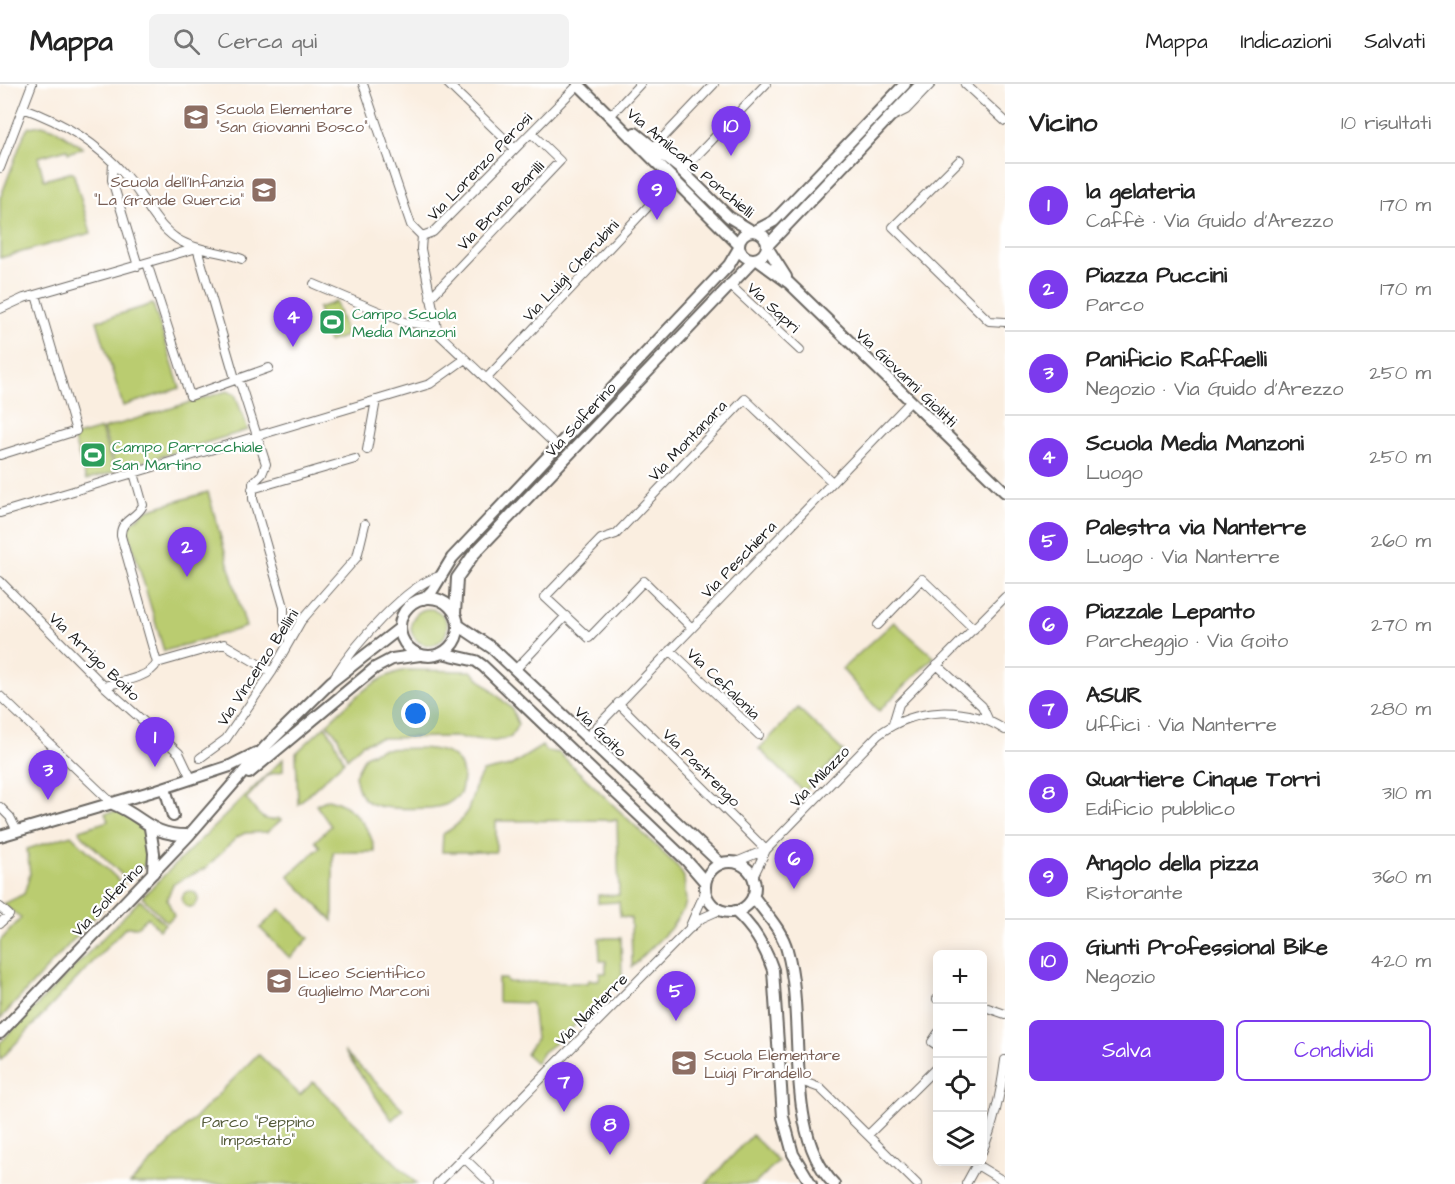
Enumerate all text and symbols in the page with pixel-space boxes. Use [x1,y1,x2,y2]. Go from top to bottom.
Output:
search box [149,14,569,68]
text: Mappa [30,22,113,61]
icon: search [170,25,203,58]
text: Cerca qui [218,26,317,57]
text: Mappa [1145,27,1208,56]
text: Indicazioni [1241,27,1331,56]
text: Salvati [1364,27,1425,56]
place label: Scuola Elementare "San Giovanni Bosco" [216,98,368,138]
school or university icon: Scuola Elementare "San Giovanni Bosco" [181,102,211,132]
street label: Via Amilcare Ponchielli [622,103,759,223]
text: Vicino [1029,105,1097,141]
pin: 10 [712,106,750,156]
street label: Via Lorenzo Perosi [422,107,538,226]
text: 10 risultati [1341,109,1431,137]
street label: Via Bruno Barilli [452,156,550,255]
pin: 9 [638,170,676,220]
place label: Scuola dell'Infanzia "La Grande Quercia" [94,171,244,211]
school or university icon: Scuola dell'Infanzia "La Grande Quercia" [249,175,279,205]
text: la gelateria [1086,176,1195,207]
text: 1 [1047,191,1050,219]
text: 170 m [1380,191,1431,219]
text: Caffè · Via Guido d'Arezzo [1086,207,1333,235]
street label: Via Luigi Cherubini [518,214,625,327]
text: Piazza Puccini [1086,260,1227,291]
text: 2 [1043,275,1054,303]
text: 170 m [1380,275,1431,303]
street label: Via Sapri [742,277,805,339]
text: Parco [1086,291,1144,319]
pin: 4 [274,298,312,347]
place label: Campo Scuola Media Manzoni [352,303,456,343]
sports icon: Campo Scuola Media Manzoni [317,307,347,337]
street label: Via Giovanni Giolitti [851,323,962,432]
text: Panificio Raffaelli [1086,344,1267,375]
text: 3 [1043,359,1054,387]
text: 250 m [1369,359,1431,387]
text: Negozio · Via Guido d'Arezzo [1086,375,1343,403]
street label: Via Solferino [540,377,621,462]
street label: Via Montanara [643,395,732,486]
text: Scuola Media Manzoni [1086,428,1304,459]
place label: Campo Parrocchiale San Martino [112,436,263,476]
sports icon: Campo Parrocchiale San Martino [78,440,108,470]
text: 4 [1042,443,1055,471]
text: 250 m [1369,443,1431,471]
text: Luogo [1086,459,1143,487]
text: Palestra via Nanterre [1086,512,1306,543]
street label: Via Peschiera [696,516,781,603]
text: 5 [1041,527,1056,555]
text: 260 m [1371,527,1431,555]
pin: 2 [168,528,207,577]
text: Luogo · Via Nanterre [1086,543,1280,571]
text: Piazzale Lepanto [1086,596,1255,627]
street label: Via Vincenzo Bellini [212,604,304,730]
street label: Via Arrigo Boito [43,607,145,707]
text: 6 [1042,611,1055,639]
text: 270 m [1371,611,1431,639]
text: Parcheggio · Via Goito [1086,627,1288,655]
street label: Via Cefalonia [682,643,765,725]
text: ASUR [1086,680,1142,711]
text: 7 [1042,695,1055,723]
text: 280 m [1370,695,1431,723]
your location [401,699,430,728]
street label: Via Goito [569,701,631,762]
text: Uffici · Via Nanterre [1086,711,1277,739]
pin: 1 [136,718,174,767]
street label: Via Pastrengo [657,724,745,812]
street label: Via Milazzo [785,741,855,812]
pin: 3 [28,750,68,800]
text: Quartiere Cinque Torri [1086,764,1320,795]
text: 8 [1042,779,1055,807]
text: 310 m [1382,779,1431,807]
text: Edificio pubblico [1086,795,1235,823]
pin: 6 [774,840,814,889]
text: Angolo della pizza [1086,848,1258,879]
street label: Via Solferino [67,858,149,942]
text: 9 [1043,863,1054,891]
text: 360 m [1372,863,1431,891]
text: Ristorante [1086,879,1183,907]
text: Giunti Professional Bike [1086,932,1328,963]
text: 10 [1041,947,1056,975]
text: 420 m [1370,947,1431,975]
map controls [933,950,987,1166]
button: + [933,950,987,1004]
place label: Liceo Scientifico Guglielmo Marconi [298,962,430,1003]
text: Negozio [1086,963,1155,991]
school or university icon: Liceo Scientifico Guglielmo Marconi [264,966,294,996]
street label: Via Nanterre [550,968,633,1051]
pin: 5 [656,972,696,1021]
button: − [933,1004,987,1058]
button: Salva [1029,1020,1224,1081]
button: Condividi [1236,1020,1431,1081]
place label: Scuola Elementare Luigi Pirandello [704,1044,841,1085]
school or university icon: Scuola Elementare Luigi Pirandello [669,1048,699,1078]
button: locate [933,1058,987,1112]
pin: 7 [544,1062,584,1112]
pin: 8 [590,1106,630,1155]
park label: Parco "Peppino Impastato" [202,1111,314,1151]
button: layers [933,1112,987,1166]

